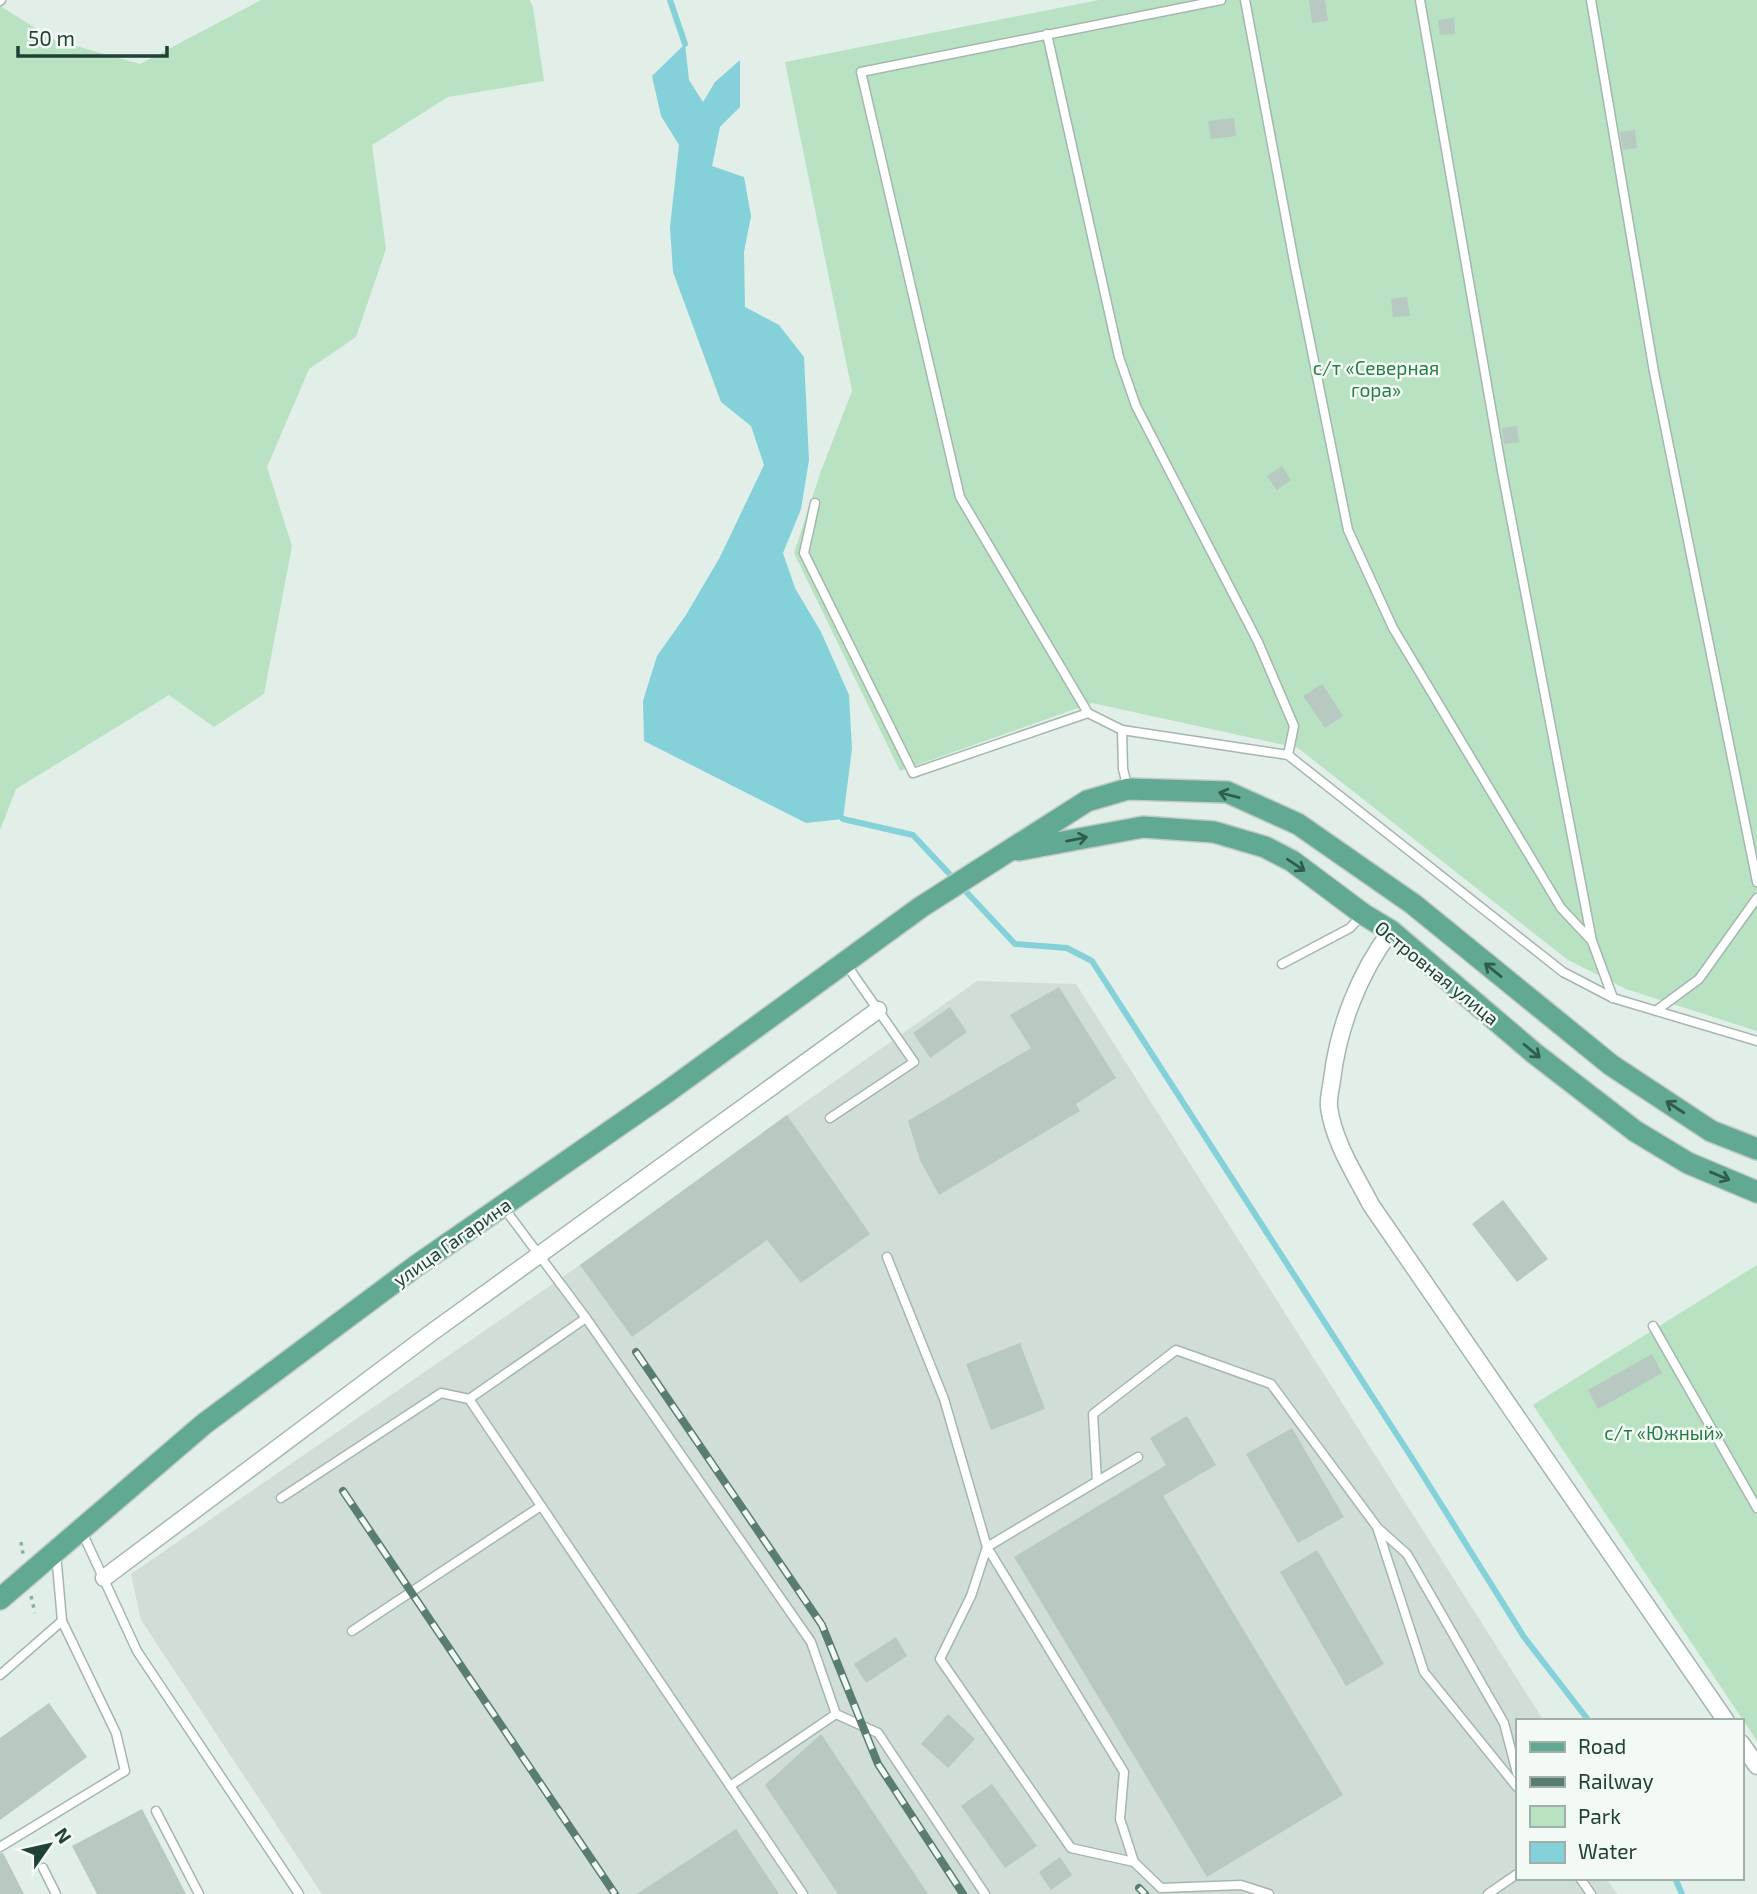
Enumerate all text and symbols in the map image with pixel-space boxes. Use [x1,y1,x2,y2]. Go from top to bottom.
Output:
scale bar [18,14,166,58]
text: 50 m [28,25,75,50]
park label: с/т «Северная гора» [1313,356,1439,401]
one-way arrow [1218,788,1240,801]
one-way arrow [1065,832,1088,846]
one-way arrow [1286,858,1305,872]
street label: Островная улица [1370,916,1504,1030]
one-way arrow [1485,962,1503,978]
one-way arrow [1522,1044,1540,1059]
one-way arrow [1665,1100,1685,1114]
one-way arrow [1709,1171,1731,1184]
street label: улица Гагарина [388,1192,516,1292]
park label: с/т «Южный» [1604,1421,1724,1444]
legend [1516,1719,1743,1880]
text: Road [1578,1733,1626,1758]
text: Railway [1578,1768,1654,1793]
text: Park [1578,1803,1621,1828]
north arrow [14,1810,84,1880]
text: N [50,1823,77,1847]
text: Water [1578,1838,1637,1863]

